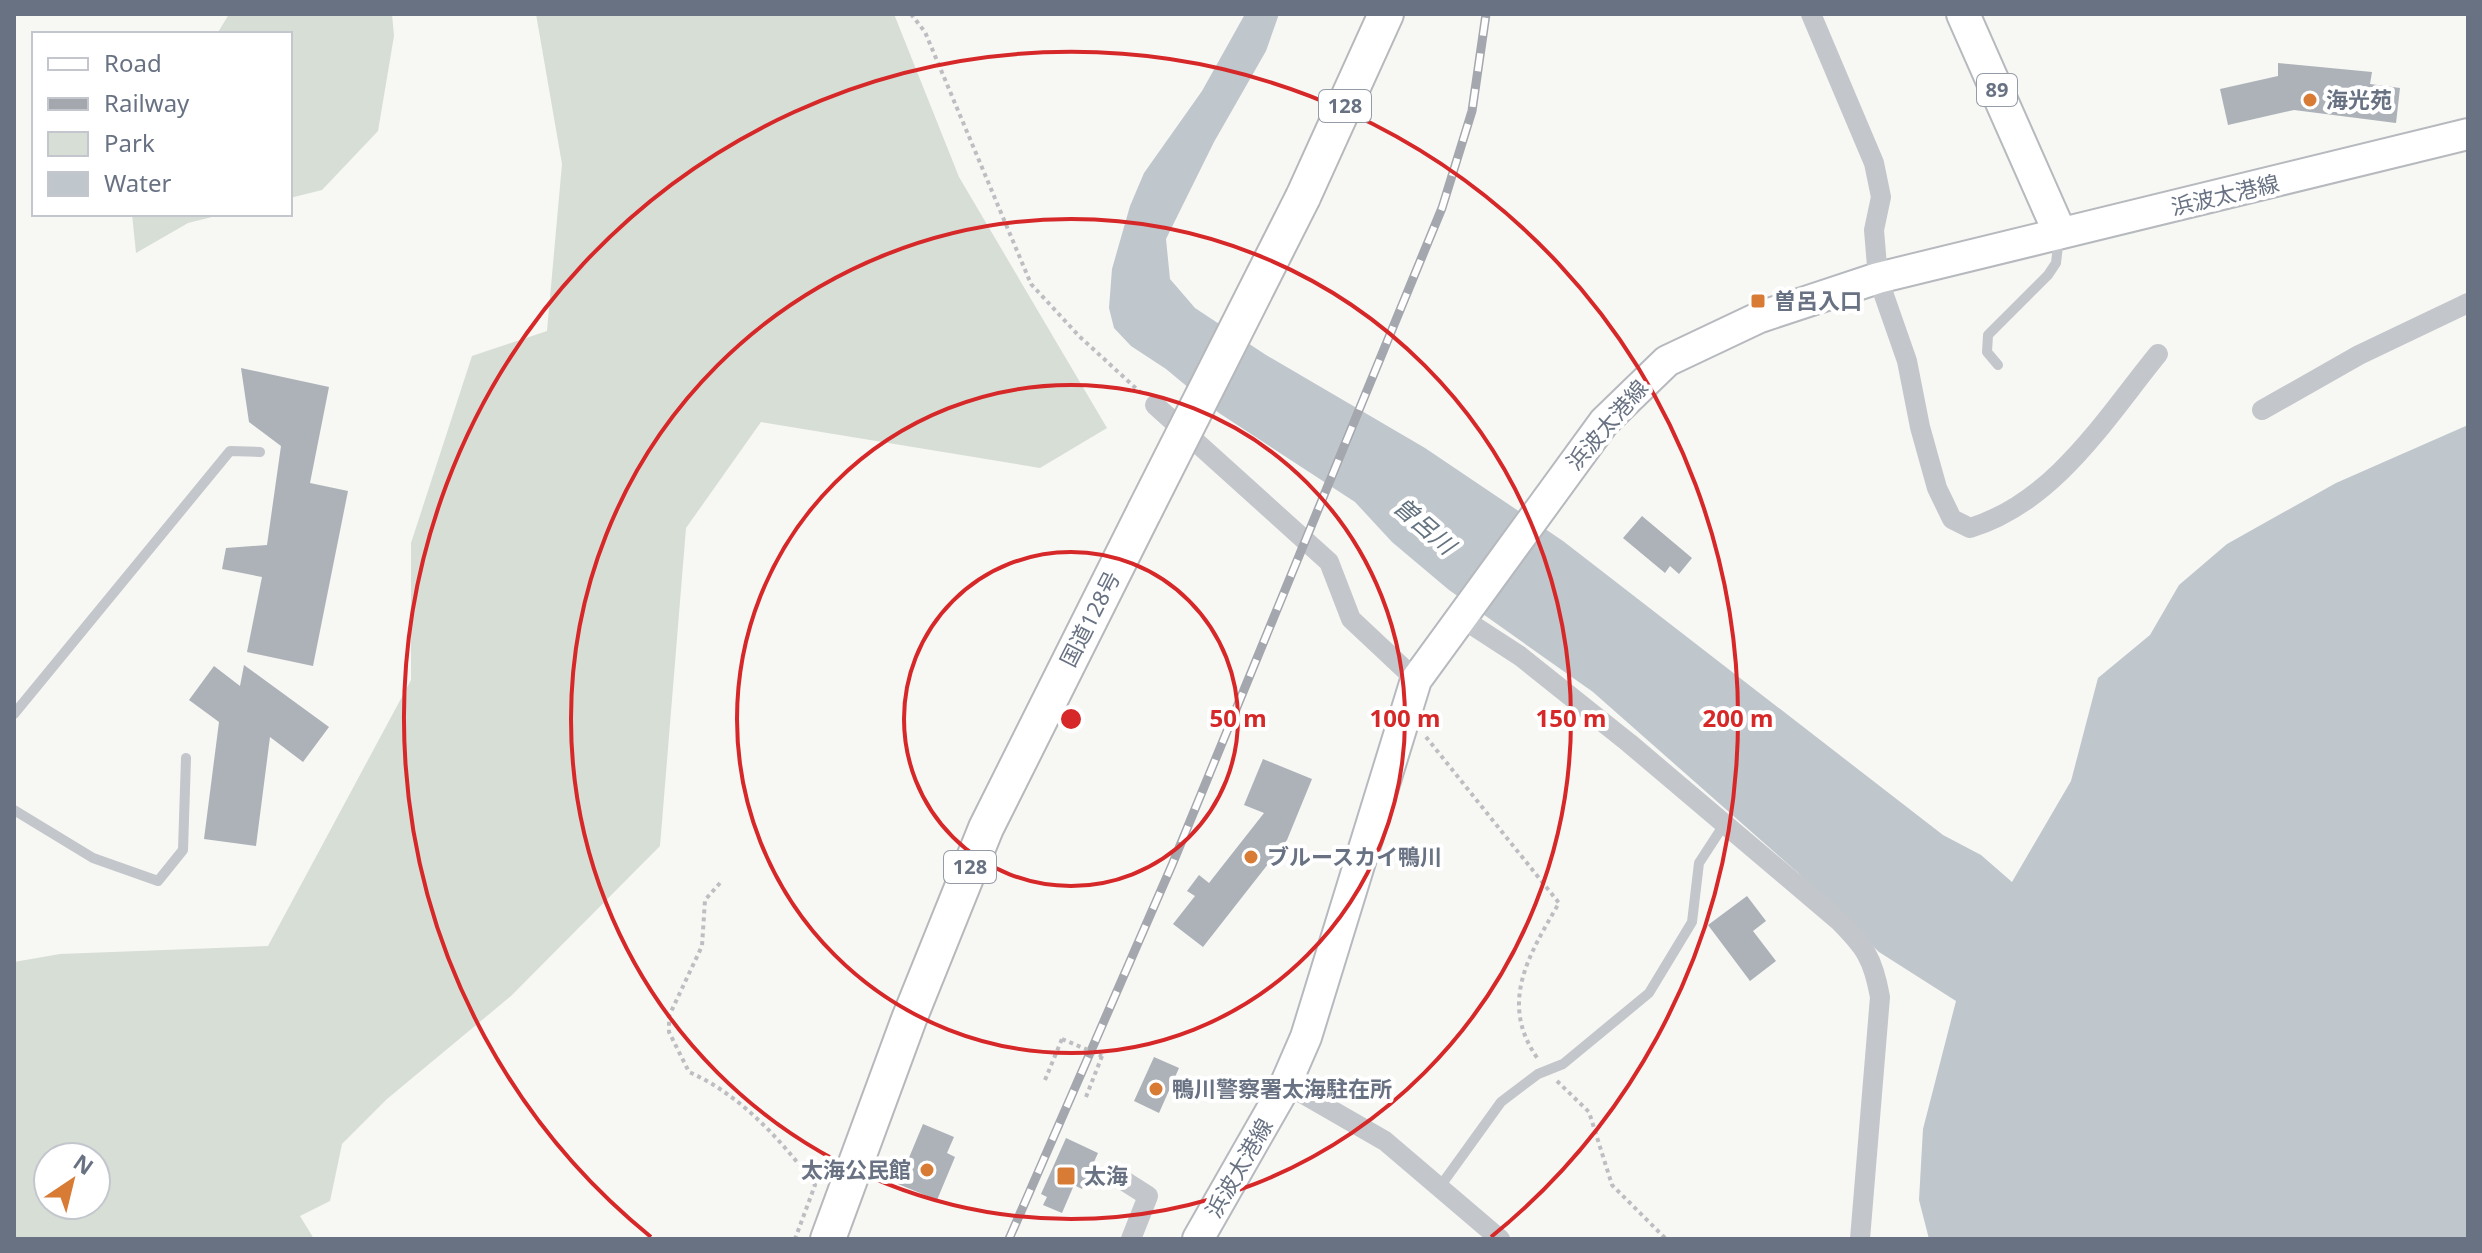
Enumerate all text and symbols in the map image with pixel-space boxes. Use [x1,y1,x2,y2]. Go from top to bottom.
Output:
legend [32,32,292,216]
text: Road [104,46,162,79]
road number: 89 [1977,74,2017,106]
place label: 海光苑 [2326,84,2392,114]
text: Railway [104,86,190,119]
road number: 128 [1319,90,1371,122]
marker: 海光苑 [2301,91,2319,109]
text: Park [104,126,155,159]
text: Water [104,166,172,199]
street label: 浜波太港線 [2168,167,2282,221]
place label: 曽呂入口 [1774,285,1862,315]
marker: 曽呂入口 [1749,292,1767,310]
street label: 浜波太港線 [1559,373,1654,476]
water label: 曽呂川 [1387,489,1465,563]
street label: 国道128号 [1052,566,1126,672]
text: 50 m [1209,701,1267,734]
text: 100 m [1370,701,1440,734]
text: 150 m [1536,701,1606,734]
text: 200 m [1703,701,1773,734]
centre of rings [1057,705,1085,733]
place label: ブルースカイ鴨川 [1267,841,1442,871]
marker: ブルースカイ鴨川 [1242,848,1260,866]
road number: 128 [944,851,996,883]
place label: 鴨川警察署太海駐在所 [1172,1073,1392,1103]
marker: 鴨川警察署太海駐在所 [1147,1080,1165,1098]
street label: 浜波太港線 [1198,1112,1279,1223]
north arrow [32,1141,112,1221]
text: N [68,1146,100,1181]
place label: 太海公民館 [801,1154,911,1184]
place label: 太海 [1084,1160,1128,1190]
marker: 太海公民館 [918,1161,936,1179]
marker: 太海 [1055,1165,1077,1187]

